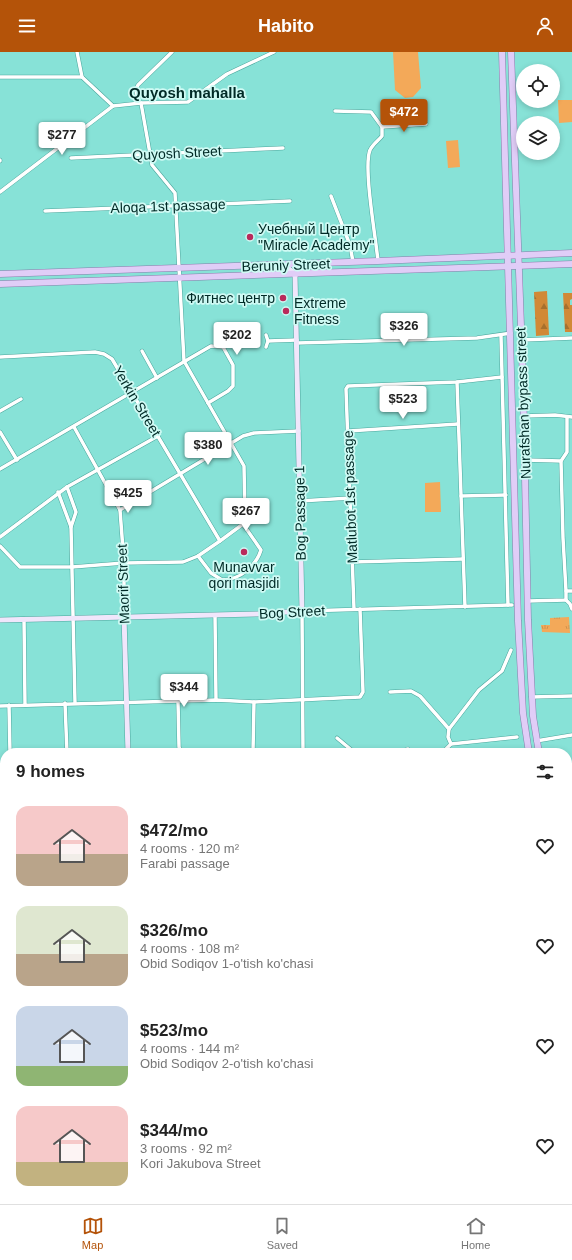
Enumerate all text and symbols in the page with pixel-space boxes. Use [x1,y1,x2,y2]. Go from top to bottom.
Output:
icon: menu [16,15,38,37]
icon: person [534,15,556,37]
text: Habito [258,16,314,36]
map controls [516,64,560,160]
button: locate [516,64,560,108]
district label: Quyosh mahalla [129,84,246,101]
pin: $472 [380,99,428,133]
text: $472 [390,104,418,119]
button: layers [516,116,560,160]
pin: $277 [38,122,86,156]
text: $277 [48,127,76,142]
street label: Quyosh Street [132,143,222,163]
street label: Aloqa 1st passage [110,196,226,216]
place label: Учебный Центр "Miracle Academy" [258,221,375,253]
marker: Учебный Центр "Miracle Academy" [245,232,255,242]
street label: Beruniy Street [241,255,331,275]
place label: Фитнес центр [186,290,275,306]
marker: Фитнес центр [278,293,288,303]
place label: Extreme Fitness [294,295,346,327]
marker: Extreme Fitness [281,306,291,316]
pin: $326 [380,313,428,347]
text: $326 [390,318,418,333]
pin: $202 [213,322,261,356]
text: $202 [223,327,251,342]
street label: Nurafshan bypass street [512,327,534,479]
street label: Yerkin Street [110,363,164,439]
pin: $523 [379,386,427,420]
text: $523 [389,391,417,406]
street label: Matlubot 1st passage [340,430,360,564]
pin: $380 [184,432,232,466]
text: $380 [194,437,222,452]
street label: Bog Passage 1 [291,465,309,561]
pin: $425 [104,480,152,514]
text: $425 [114,485,142,500]
pin: $267 [222,498,270,532]
text: $267 [232,503,260,518]
street label: Maorif Street [114,544,132,624]
marker: Munavvar qori masjidi [239,547,249,557]
place label: Munavvar qori masjidi [209,559,279,591]
street label: Bog Street [259,602,326,622]
pin: $344 [160,674,208,708]
text: $344 [170,679,198,694]
icon: filters [534,761,556,783]
text: 9 homes [16,762,85,781]
text: $472/mo [140,821,208,840]
icon: home [48,822,96,870]
icon: heart [534,835,556,857]
text: 4 rooms · 120 m² [140,841,239,856]
text: Farabi passage [140,856,230,871]
text: $326/mo [140,921,208,940]
icon: home [48,922,96,970]
icon: heart [534,935,556,957]
text: 4 rooms · 108 m² [140,941,239,956]
text: Obid Sodiqov 1-o'tish ko'chasi [140,956,313,971]
text: $523/mo [140,1021,208,1040]
icon: home [48,1022,96,1070]
icon: heart [534,1035,556,1057]
text: 4 rooms · 144 m² [140,1041,239,1056]
text: Obid Sodiqov 2-o'tish ko'chasi [140,1056,313,1071]
text: $344/mo [140,1121,208,1140]
icon: home [48,1122,96,1170]
icon: heart [534,1135,556,1157]
text: 3 rooms · 92 m² [140,1141,232,1156]
text: Kori Jakubova Street [140,1156,261,1171]
tab: Map [82,1215,104,1251]
tab: Saved [267,1215,298,1251]
tab: Home [461,1215,490,1251]

